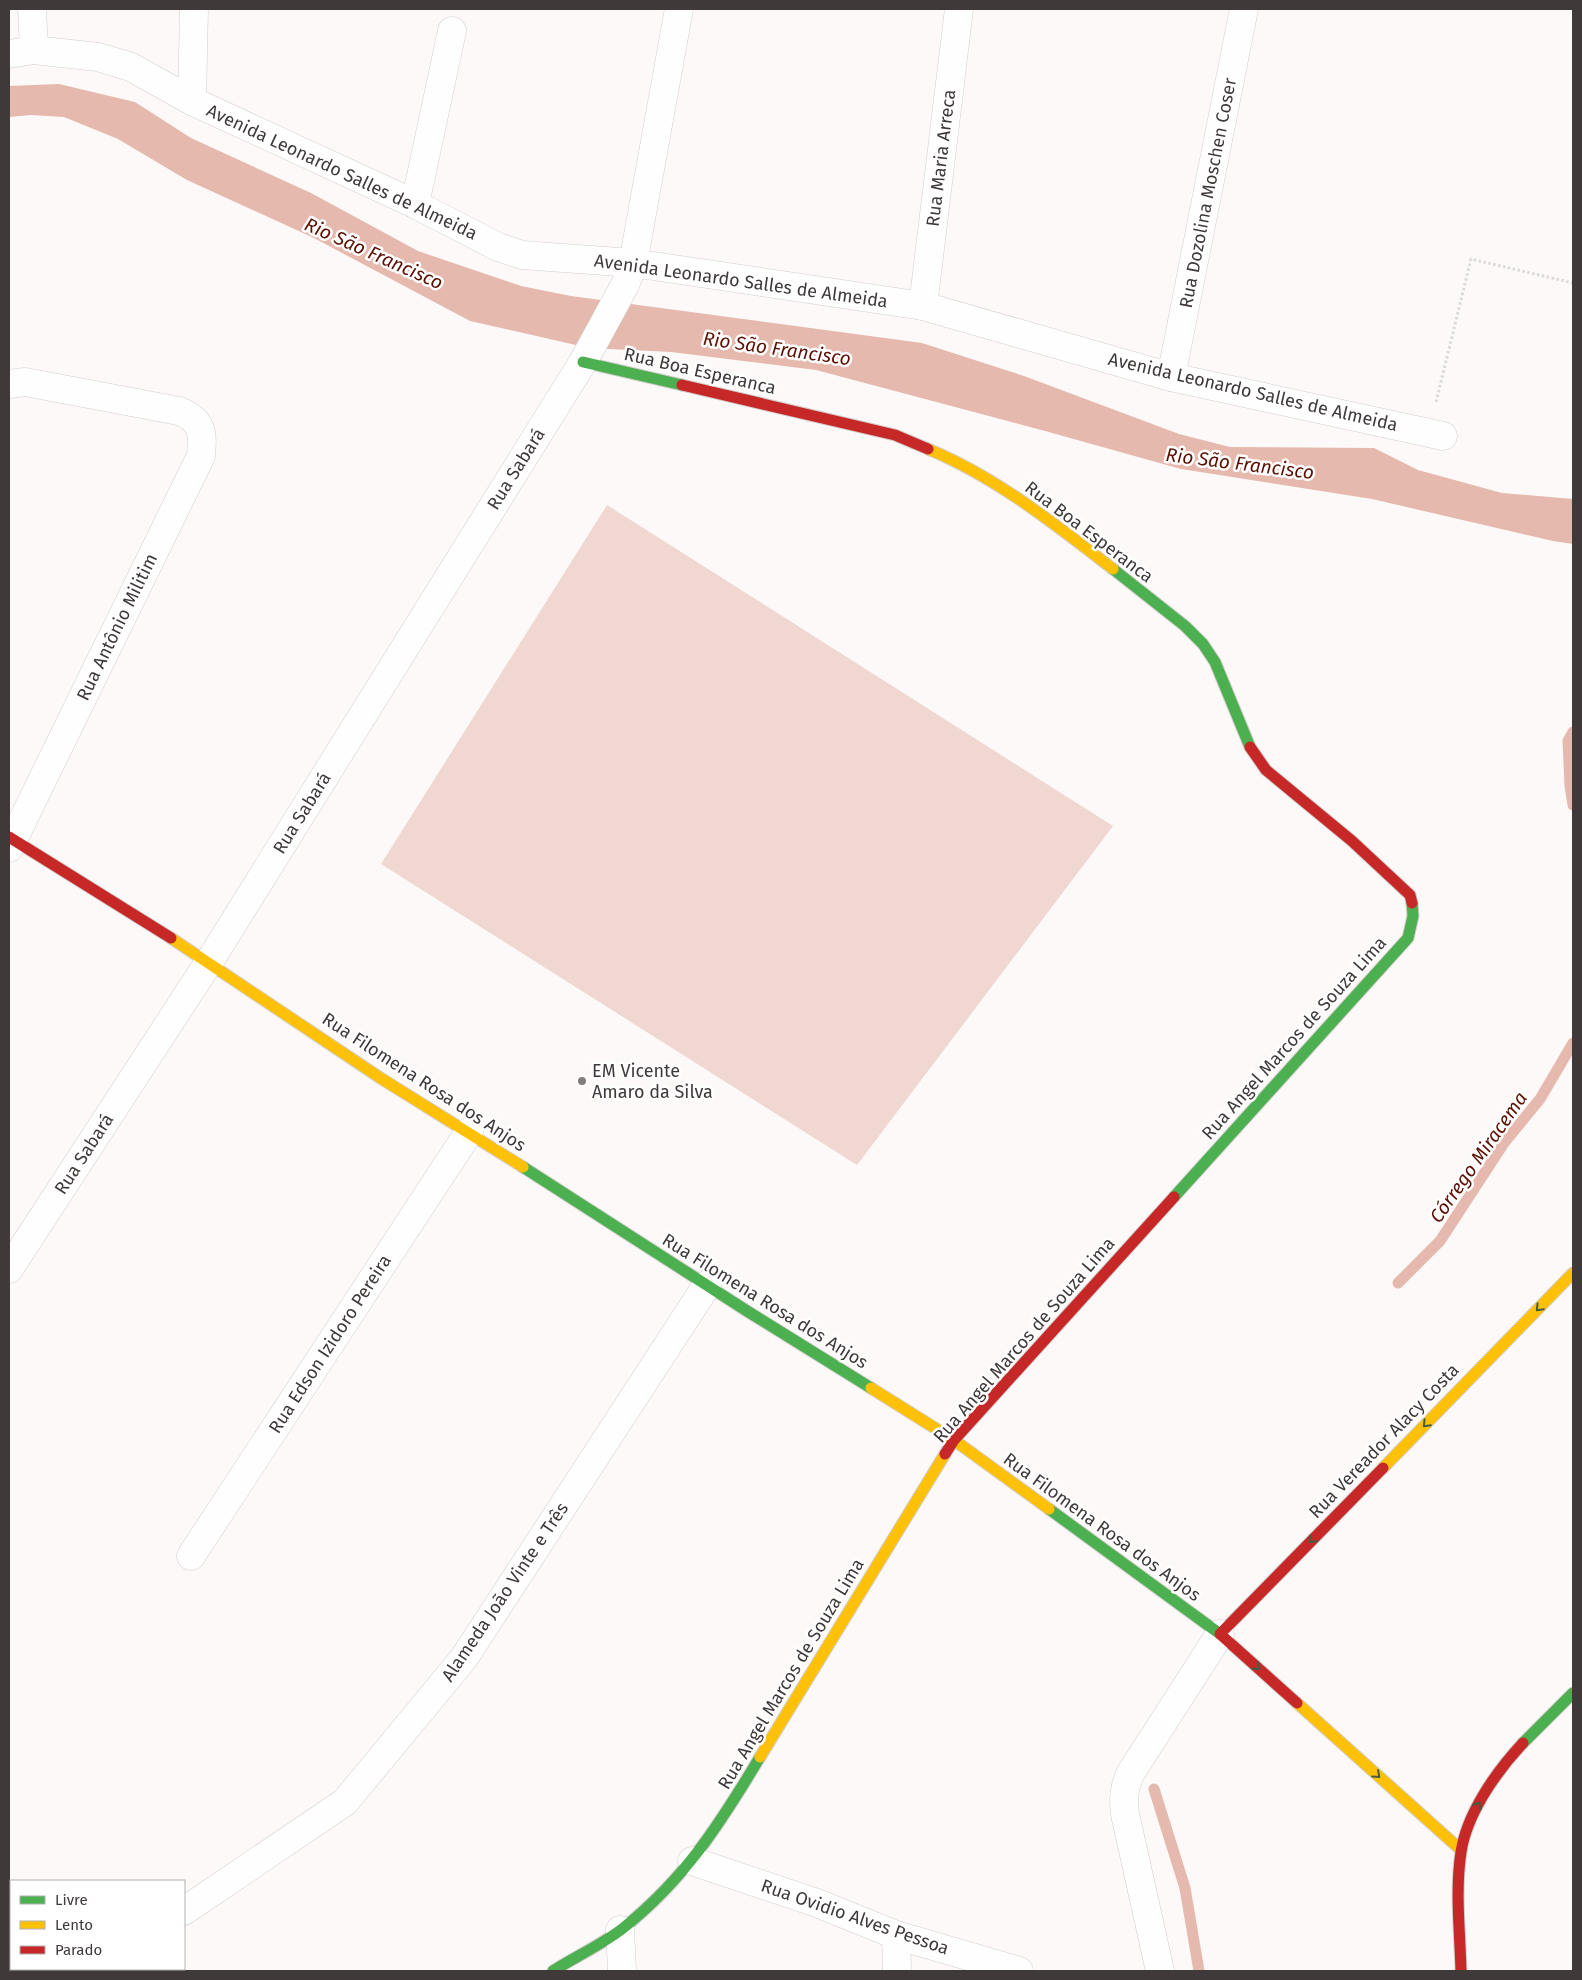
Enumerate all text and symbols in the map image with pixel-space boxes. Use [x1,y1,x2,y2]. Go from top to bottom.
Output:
street label: Rua Dozolina Moschen Coser [1175,76,1241,310]
street label: Rua Maria Arreca [922,88,960,228]
street label: Avenida Leonardo Salles de Almeida [203,99,481,245]
water label: Rio São Francisco [301,213,447,294]
street label: Avenida Leonardo Salles de Almeida [593,249,889,313]
water label: Rio São Francisco [701,327,852,370]
street label: Rua Boa Esperanca [622,343,778,399]
street label: Avenida Leonardo Salles de Almeida [1106,348,1400,436]
street label: Rua Sabará [482,424,550,514]
water label: Rio São Francisco [1164,443,1315,484]
street label: Rua Boa Esperanca [1020,477,1158,587]
street label: Rua Antônio Militim [72,550,162,704]
street label: Rua Sabará [268,768,336,858]
street label: Rua Angel Marcos de Souza Lima [1197,932,1391,1144]
street label: Rua Filomena Rosa dos Anjos [318,1008,530,1156]
place label: EM Vicente Amaro da Silva [592,1060,713,1103]
marker: EM Vicente Amaro da Silva [576,1075,588,1087]
water label: Córrego Miracema [1425,1087,1532,1227]
street label: Rua Sabará [50,1109,118,1199]
street label: Rua Filomena Rosa dos Anjos [658,1228,872,1374]
street label: Rua Angel Marcos de Souza Lima [929,1233,1119,1447]
street label: Rua Edson Izidoro Pereira [264,1251,396,1437]
one-way arrow [1536,1302,1545,1311]
street label: Rua Vereador Alacy Costa [1304,1359,1464,1523]
one-way arrow [1423,1418,1432,1427]
street label: Rua Filomena Rosa dos Anjos [999,1448,1205,1606]
street label: Alameda João Vinte e Três [437,1498,573,1686]
one-way arrow [1309,1534,1318,1543]
street label: Rua Angel Marcos de Souza Lima [713,1555,869,1793]
one-way arrow [1251,1661,1260,1670]
one-way arrow [1372,1770,1381,1779]
one-way arrow [1472,1801,1482,1810]
street label: Rua Ovidio Alves Pessoa [758,1875,952,1959]
legend [10,1880,185,1970]
text: Livre [55,1891,88,1909]
text: Lento [55,1916,93,1934]
text: Parado [55,1941,102,1959]

